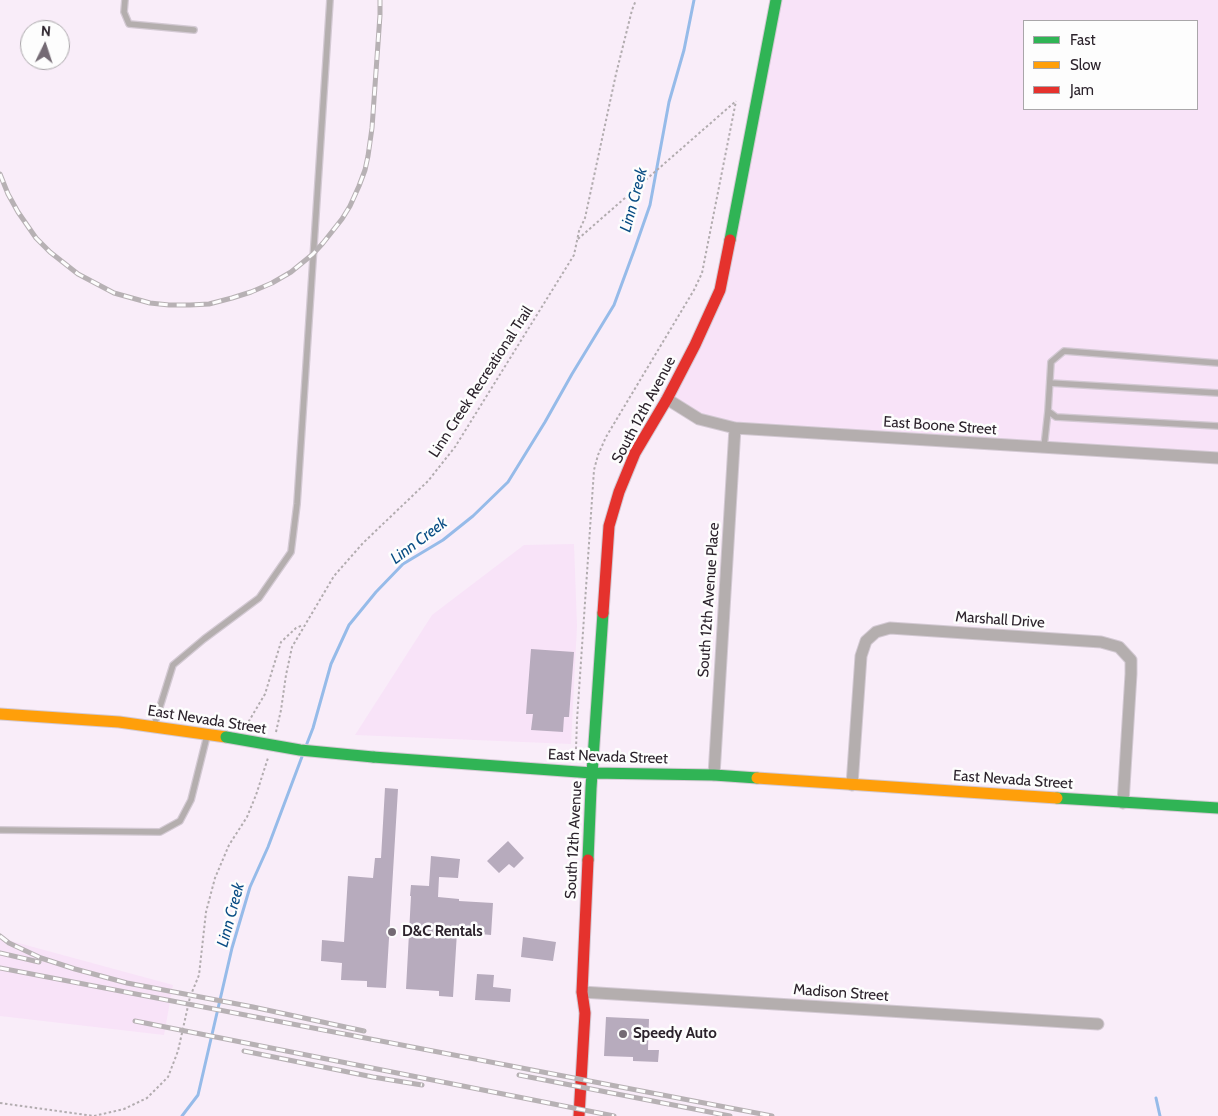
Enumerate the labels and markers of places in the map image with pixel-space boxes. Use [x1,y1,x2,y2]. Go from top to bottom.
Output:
place label: D&C Rentals [402,923,483,941]
marker: D&C Rentals [386,926,398,938]
place label: Speedy Auto [633,1025,717,1043]
marker: Speedy Auto [617,1028,629,1040]

